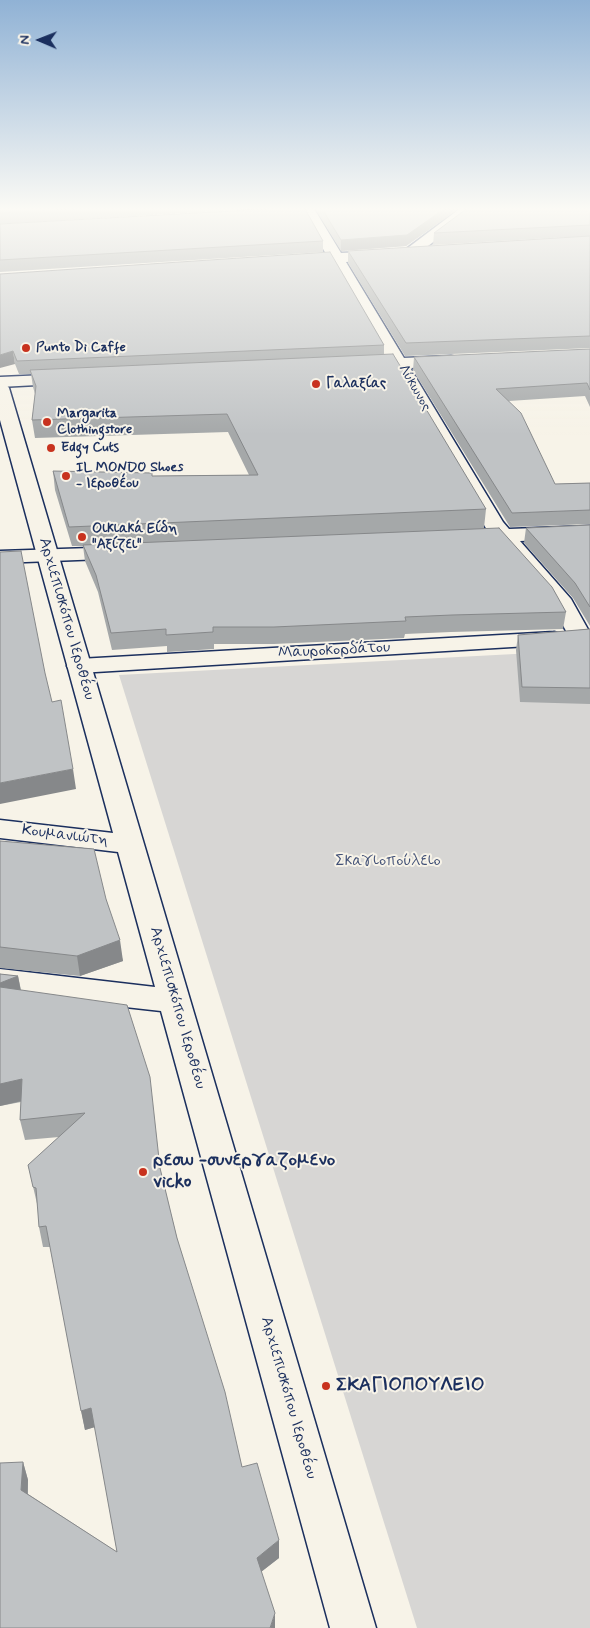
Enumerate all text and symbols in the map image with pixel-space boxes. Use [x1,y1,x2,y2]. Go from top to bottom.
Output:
north arrow [15,15,65,65]
text: N [16,35,34,45]
place label: Punto Di Caffe [36,340,126,356]
marker: Punto Di Caffe [20,342,32,354]
street label: Λύκωνος [394,362,434,414]
place label: Γαλαξίας [326,376,386,392]
marker: Γαλαξίας [310,378,322,390]
place label: Margarita Clothingstore [57,406,132,438]
marker: Margarita Clothingstore [41,416,53,428]
place label: Edgy Cuts [61,440,119,456]
marker: Edgy Cuts [45,442,57,454]
place label: IL MONDO Shoes - Ιεροθέου [76,460,183,492]
marker: IL MONDO Shoes - Ιεροθέου [60,470,72,482]
place label: Οικιακά Είδη "Αξίζει" [92,521,177,554]
marker: Οικιακά Είδη "Αξίζει" [76,531,88,543]
street label: Αρχιεπισκόπου Ιεροθέου [34,536,98,702]
street label: Μαυροκορδάτου [277,638,391,664]
street label: Κουμανιώτη [21,821,109,851]
park label: Σκαγιοπούλειο [335,852,441,872]
street label: Αρχιεπισκόπου Ιεροθέου [145,925,209,1091]
place label: ρεσω -συνεργαζομενο vicko [153,1150,335,1194]
marker: ρεσω -συνεργαζομενο vicko [137,1166,149,1178]
street label: Αρχιεπισκόπου Ιεροθέου [256,1315,320,1481]
place label: ΣΚΑΓΙΟΠΟΥΛΕΙΟ [336,1375,485,1397]
marker: ΣΚΑΓΙΟΠΟΥΛΕΙΟ [320,1380,332,1392]

